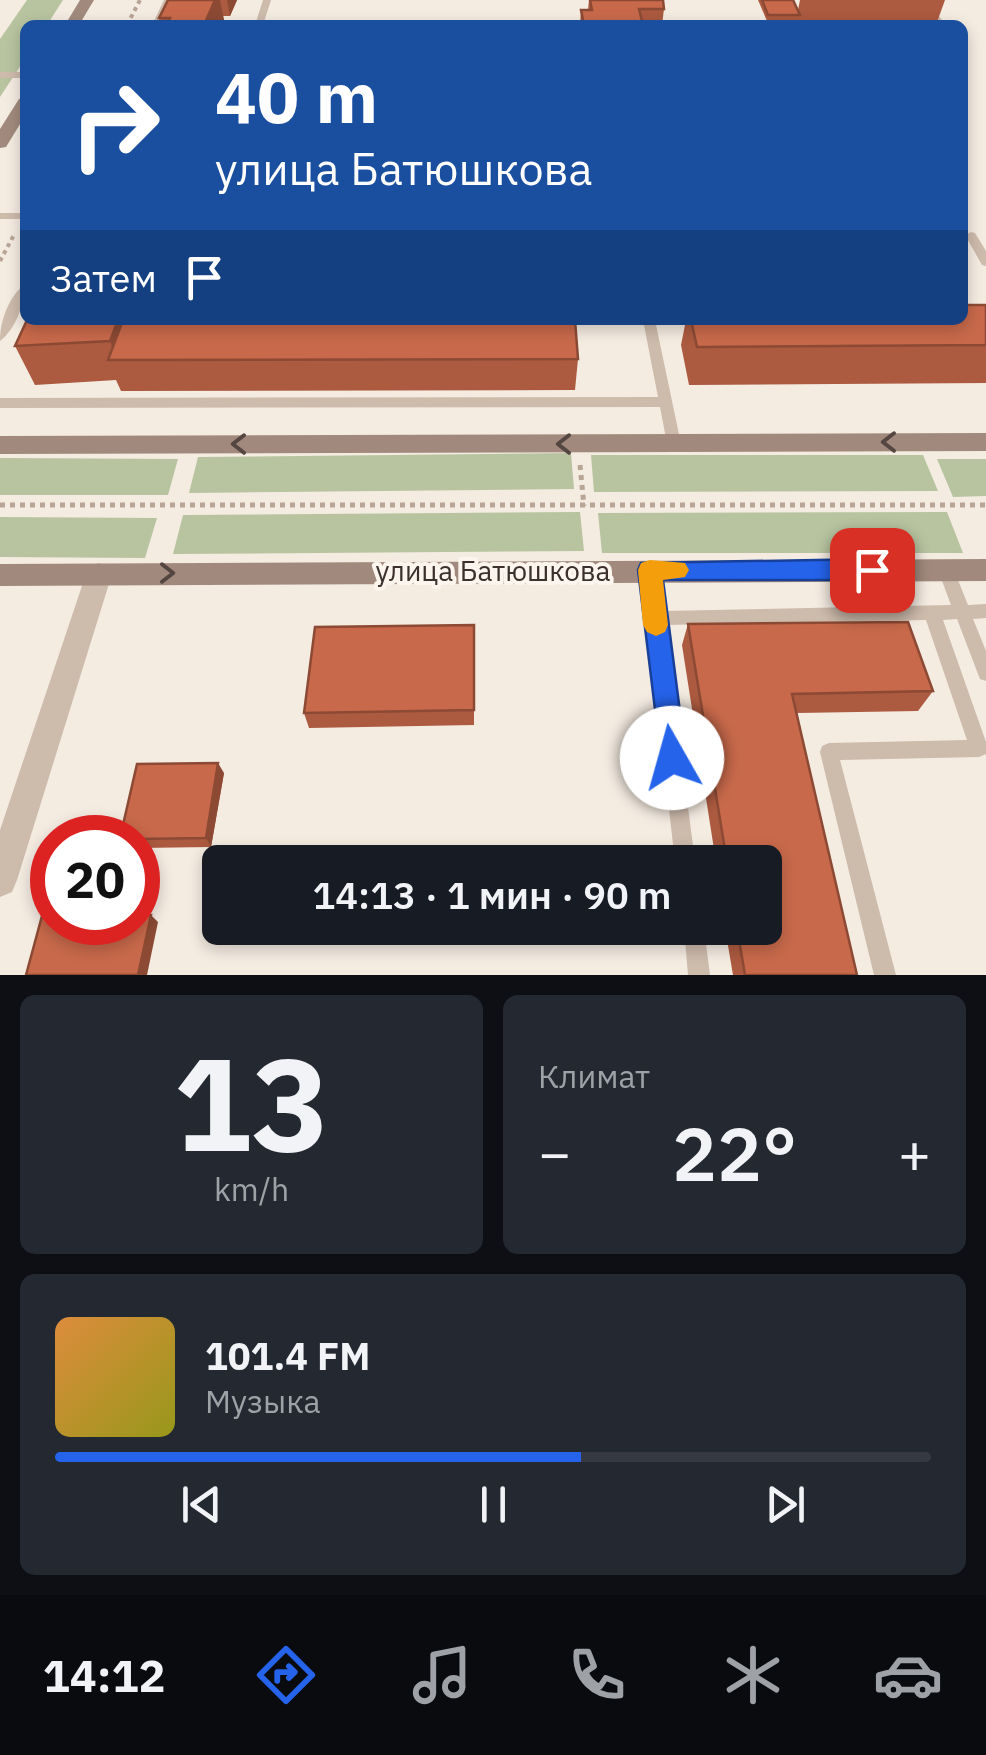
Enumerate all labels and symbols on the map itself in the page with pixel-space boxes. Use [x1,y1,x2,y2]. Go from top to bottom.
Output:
one-way arrow [880,431,896,453]
one-way arrow [230,433,246,455]
one-way arrow [555,433,570,455]
pin [830,528,915,613]
street label: улица Батюшкова [376,552,610,589]
one-way arrow [160,562,176,584]
position arrow [620,706,724,810]
speed limit sign: 20 [30,815,160,945]

